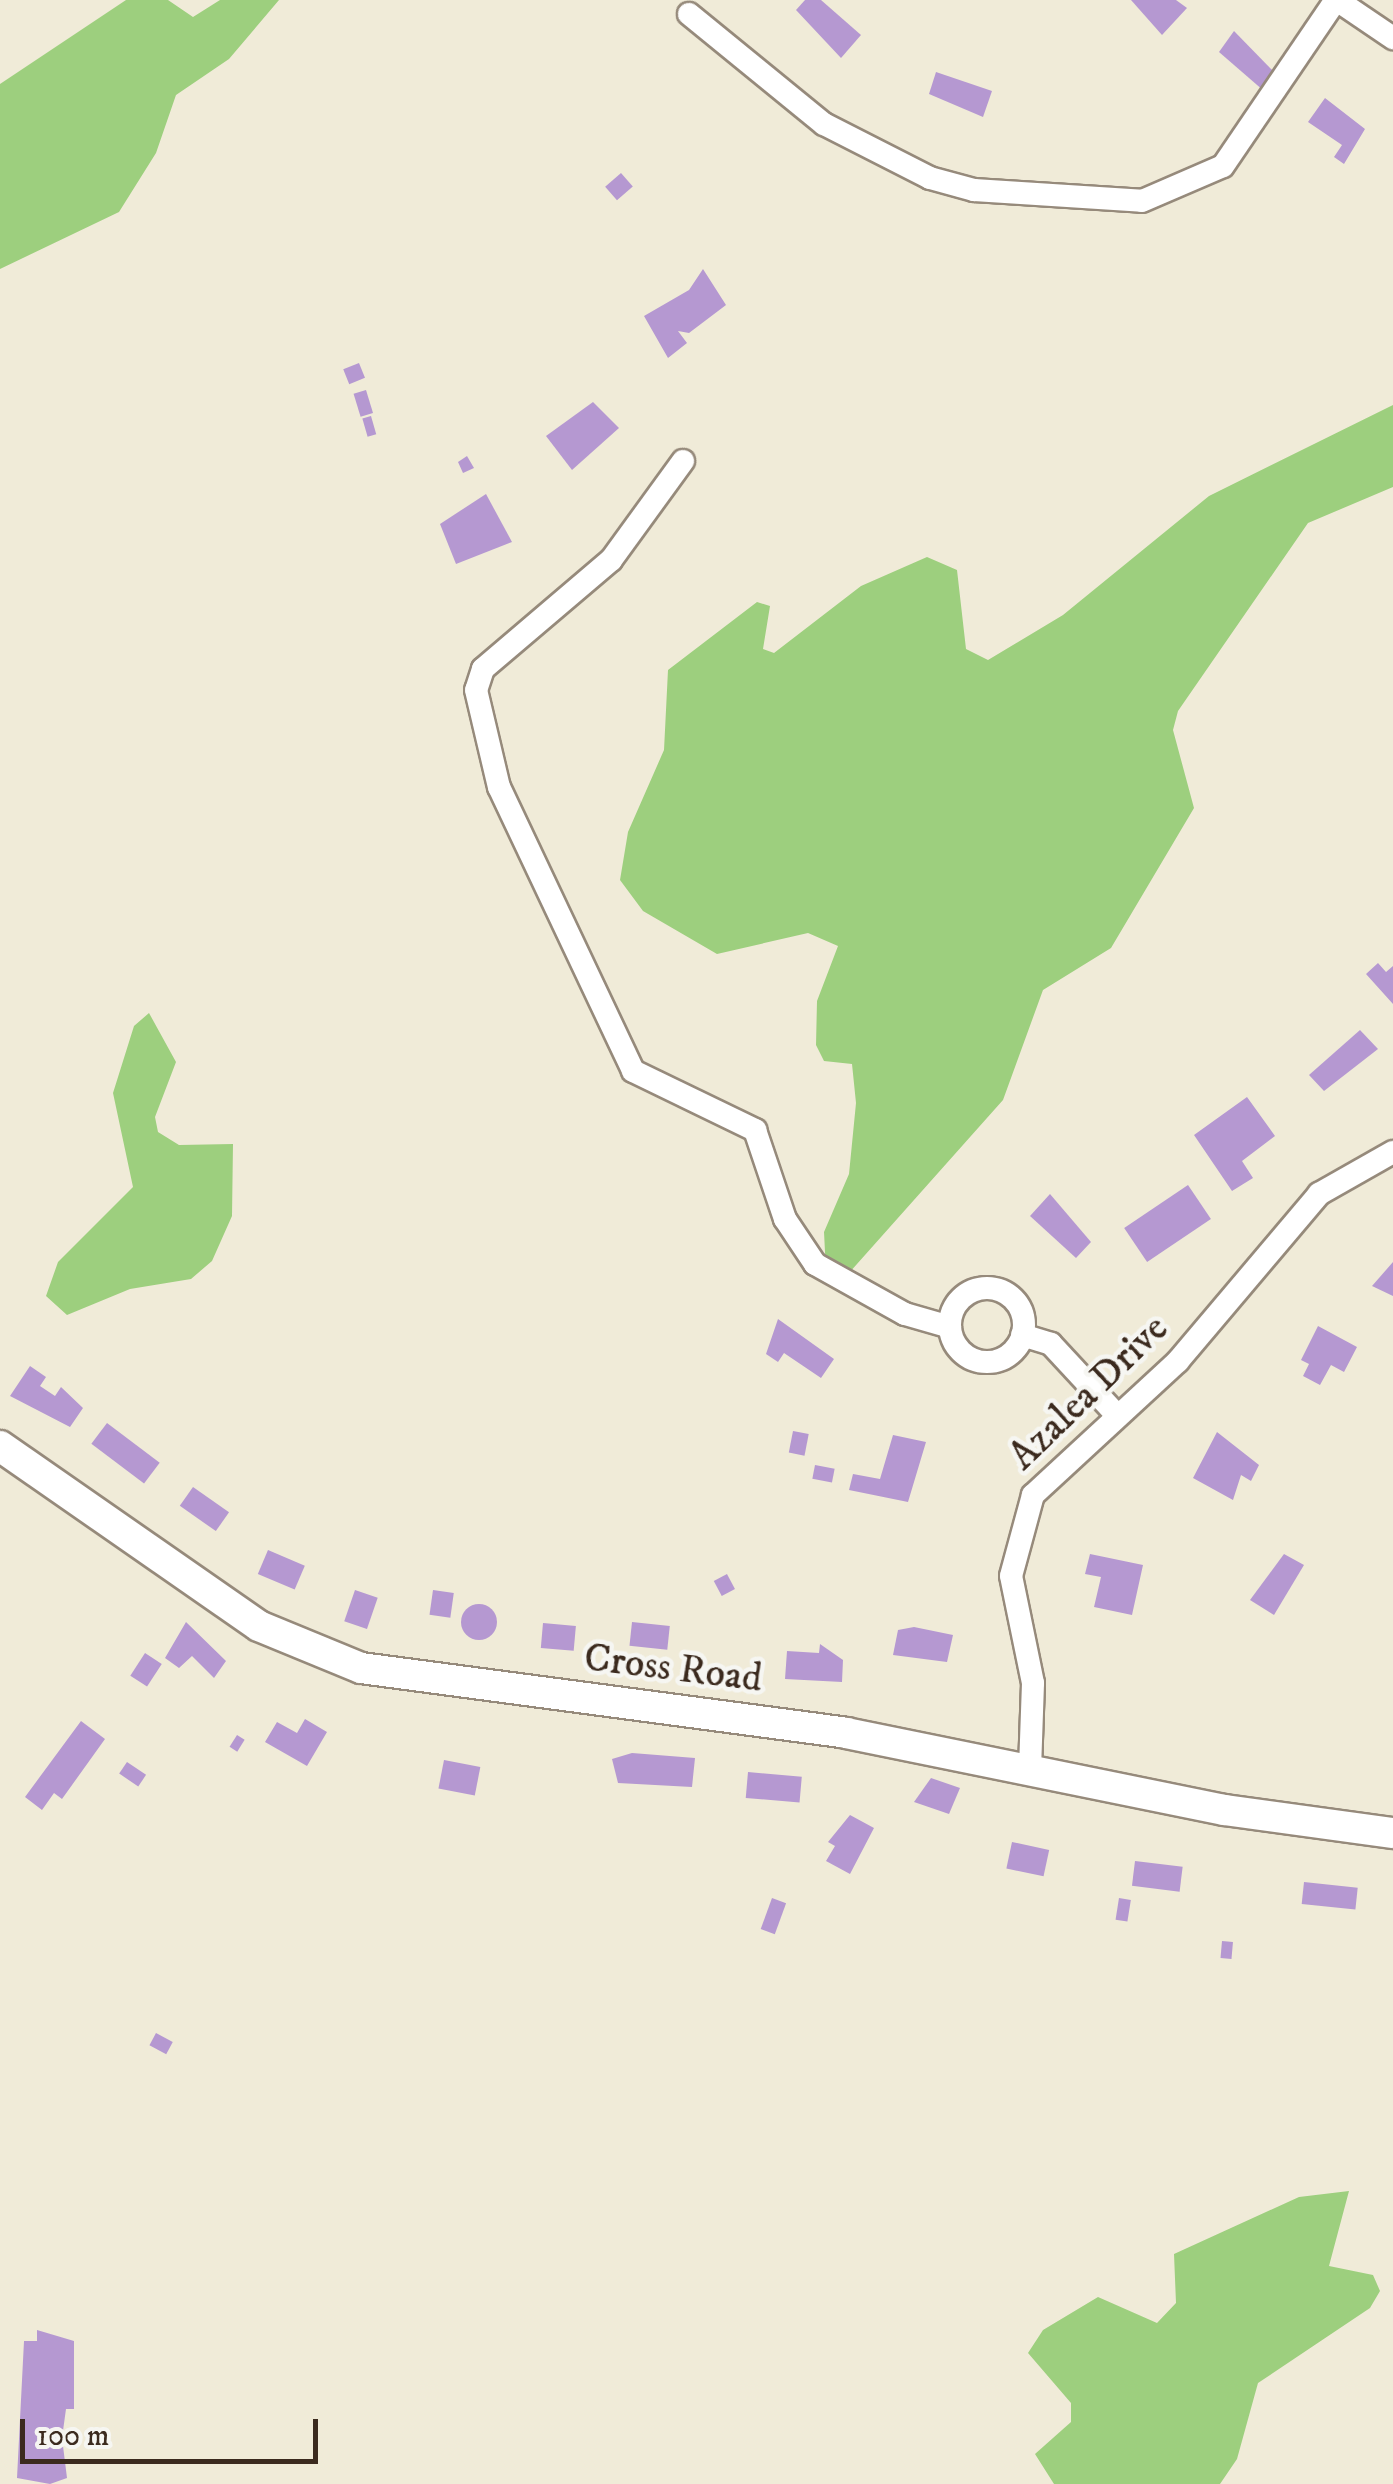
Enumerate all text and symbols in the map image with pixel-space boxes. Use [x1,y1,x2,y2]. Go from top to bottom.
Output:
street label: Azalea Drive [999,1305,1179,1481]
street label: Cross Road [581,1634,765,1704]
scale bar [25,2399,322,2461]
text: 100 m [37,2418,109,2455]

